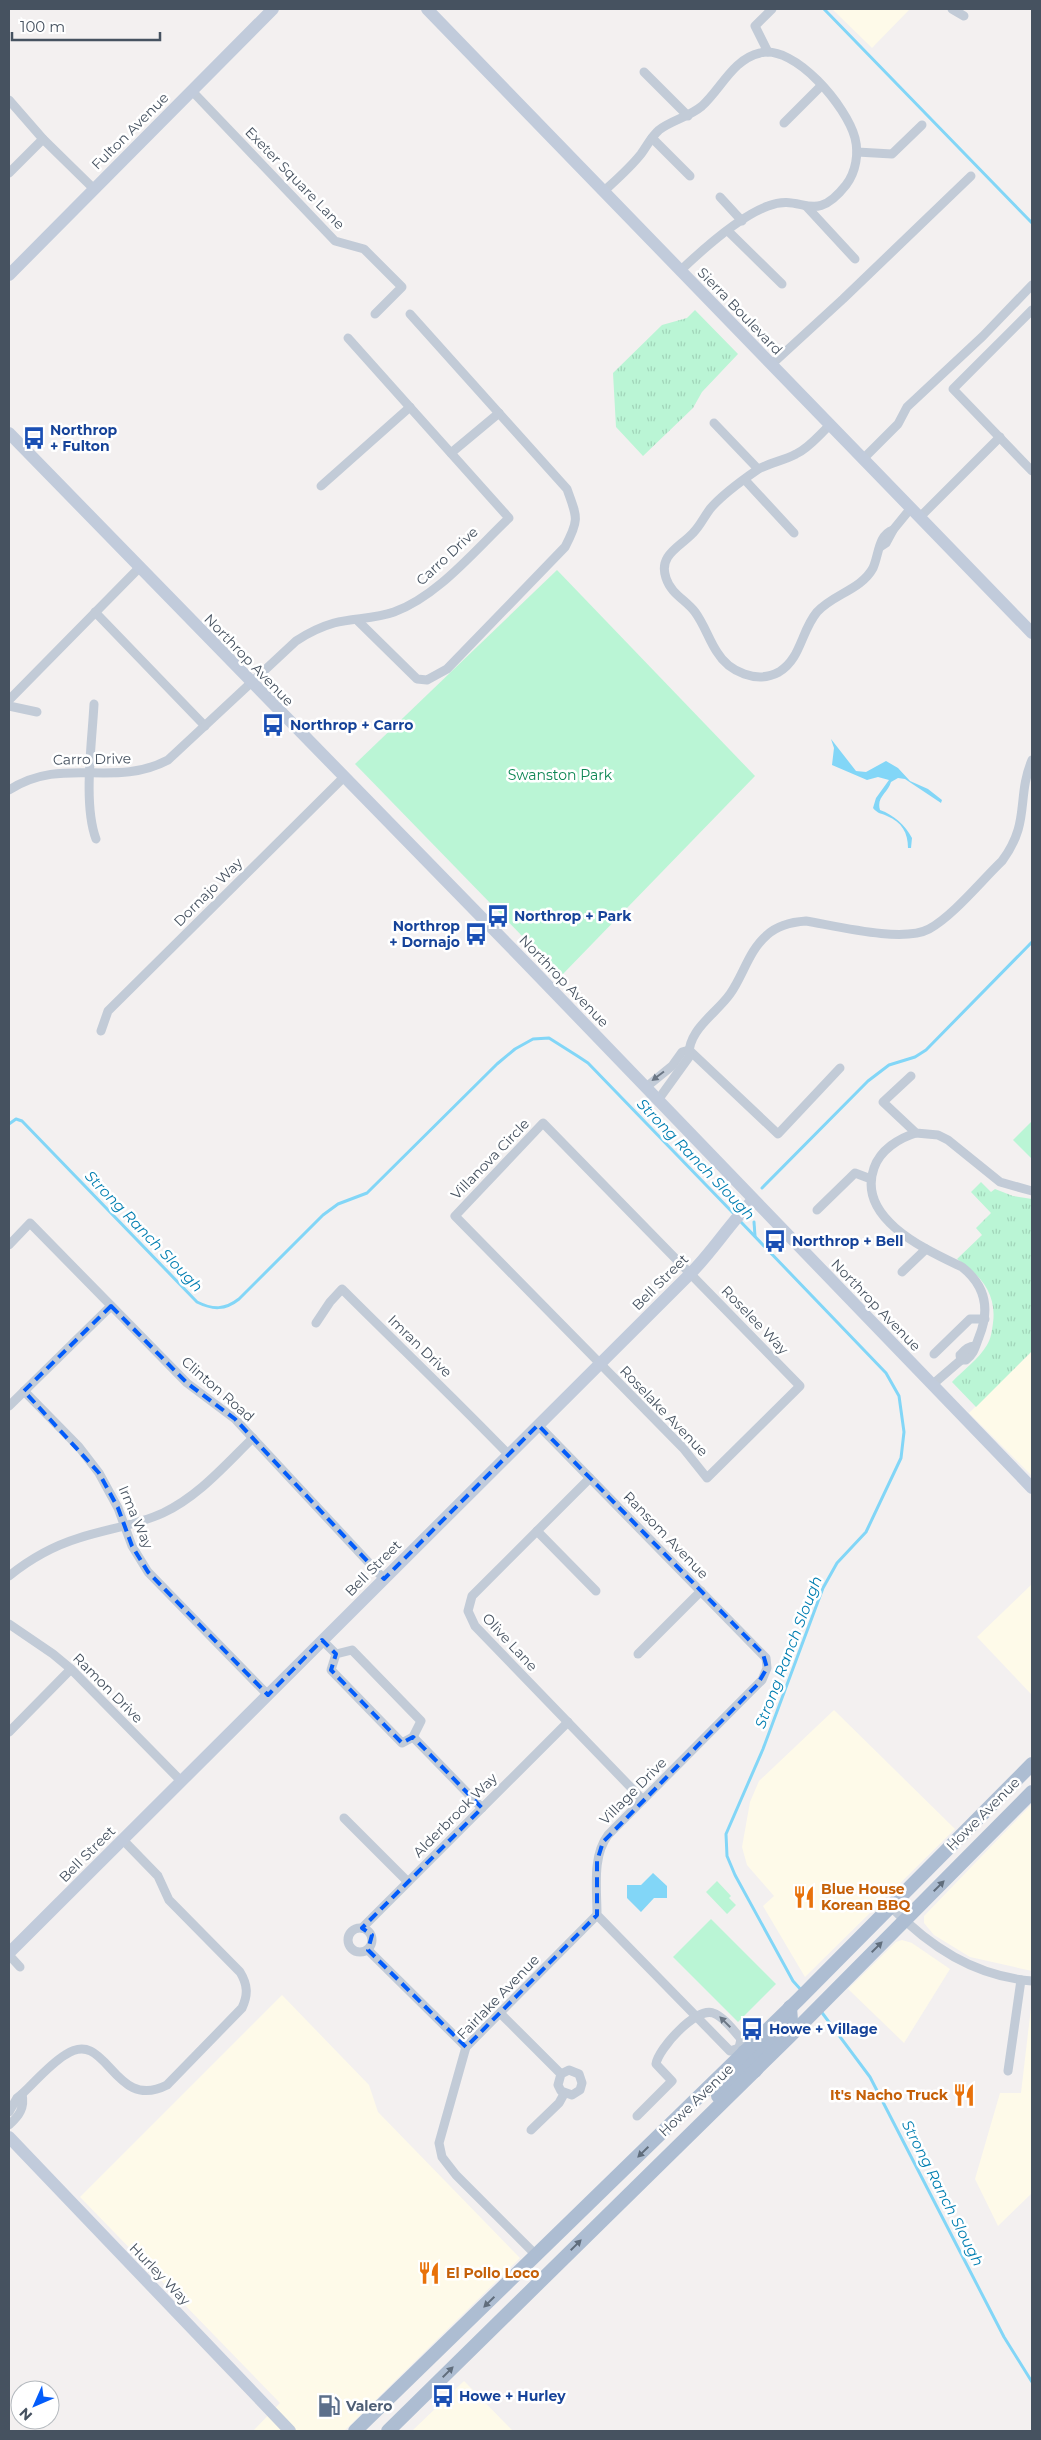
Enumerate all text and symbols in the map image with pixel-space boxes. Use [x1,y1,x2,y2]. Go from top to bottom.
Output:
scale bar [12,10,160,42]
text: 100 m [20,17,65,36]
street label: Fulton Avenue [88,89,172,173]
street label: Exeter Square Lane [241,123,349,233]
street label: Sierra Boulevard [694,264,786,358]
place label: Northrop + Fulton [50,421,118,455]
bus stop icon: Northrop + Fulton [21,425,47,451]
street label: Carro Drive [412,523,482,589]
street label: Northrop Avenue [200,610,298,710]
bus stop icon: Northrop + Carro [260,712,286,738]
place label: Northrop + Carro [290,716,413,734]
street label: Carro Drive [53,749,131,769]
park label: Swanston Park [508,766,613,784]
street label: Dornajo Way [170,853,247,930]
bus stop icon: Northrop + Park [485,903,511,929]
place label: Northrop + Park [514,907,632,925]
place label: Northrop + Dornajo [389,917,460,951]
bus stop icon: Northrop + Dornajo [463,921,489,947]
street label: Northrop Avenue [515,931,613,1031]
one-way arrow [651,1071,665,1081]
water label: Strong Ranch Slough [633,1094,759,1224]
street label: Villanova Circle [447,1115,533,1203]
water label: Strong Ranch Slough [81,1166,207,1296]
bus stop icon: Northrop + Bell [762,1228,788,1254]
place label: Northrop + Bell [792,1232,904,1250]
street label: Bell Street [628,1250,692,1314]
street label: Northrop Avenue [827,1255,925,1355]
street label: Roselee Way [718,1282,793,1359]
street label: Imran Drive [384,1311,456,1381]
street label: Clinton Road [178,1352,258,1426]
street label: Roselake Avenue [616,1362,712,1460]
street label: Irma Way [115,1483,158,1552]
street label: Ransom Avenue [620,1487,712,1583]
street label: Bell Street [341,1536,405,1600]
water label: Strong Ranch Slough [750,1573,826,1731]
street label: Olive Lane [478,1609,542,1675]
street label: Ramon Drive [69,1649,147,1727]
street label: Village Drive [596,1754,670,1828]
street label: Alderbrook Way [409,1769,501,1861]
street label: Howe Avenue [942,1773,1024,1855]
street label: Bell Street [55,1822,119,1886]
place label: Blue House Korean BBQ [821,1880,910,1914]
one-way arrow [933,1880,945,1892]
restaurant icon: Blue House Korean BBQ [791,1884,817,1910]
one-way arrow [871,1941,883,1953]
street label: Fairlake Avenue [453,1951,543,2043]
one-way arrow [719,2016,731,2028]
bus stop icon: Howe + Village [739,2016,765,2042]
place label: Howe + Village [769,2020,878,2038]
street label: Howe Avenue [655,2060,737,2140]
restaurant icon: It's Nacho Truck [951,2082,977,2108]
place label: It's Nacho Truck [830,2086,949,2104]
water label: Strong Ranch Slough [898,2117,988,2269]
one-way arrow [637,2145,649,2157]
street label: Hurley Way [126,2239,195,2309]
one-way arrow [570,2240,582,2252]
restaurant icon: El Pollo Loco [416,2260,442,2286]
place label: El Pollo Loco [446,2264,539,2282]
one-way arrow [484,2296,496,2308]
one-way arrow [442,2366,454,2378]
north arrow [10,2380,60,2430]
bus stop icon: Howe + Hurley [430,2383,456,2409]
place label: Howe + Hurley [459,2387,566,2405]
fuel station icon: Valero [316,2393,342,2419]
place label: Valero [345,2397,392,2415]
text: N [15,2404,36,2425]

